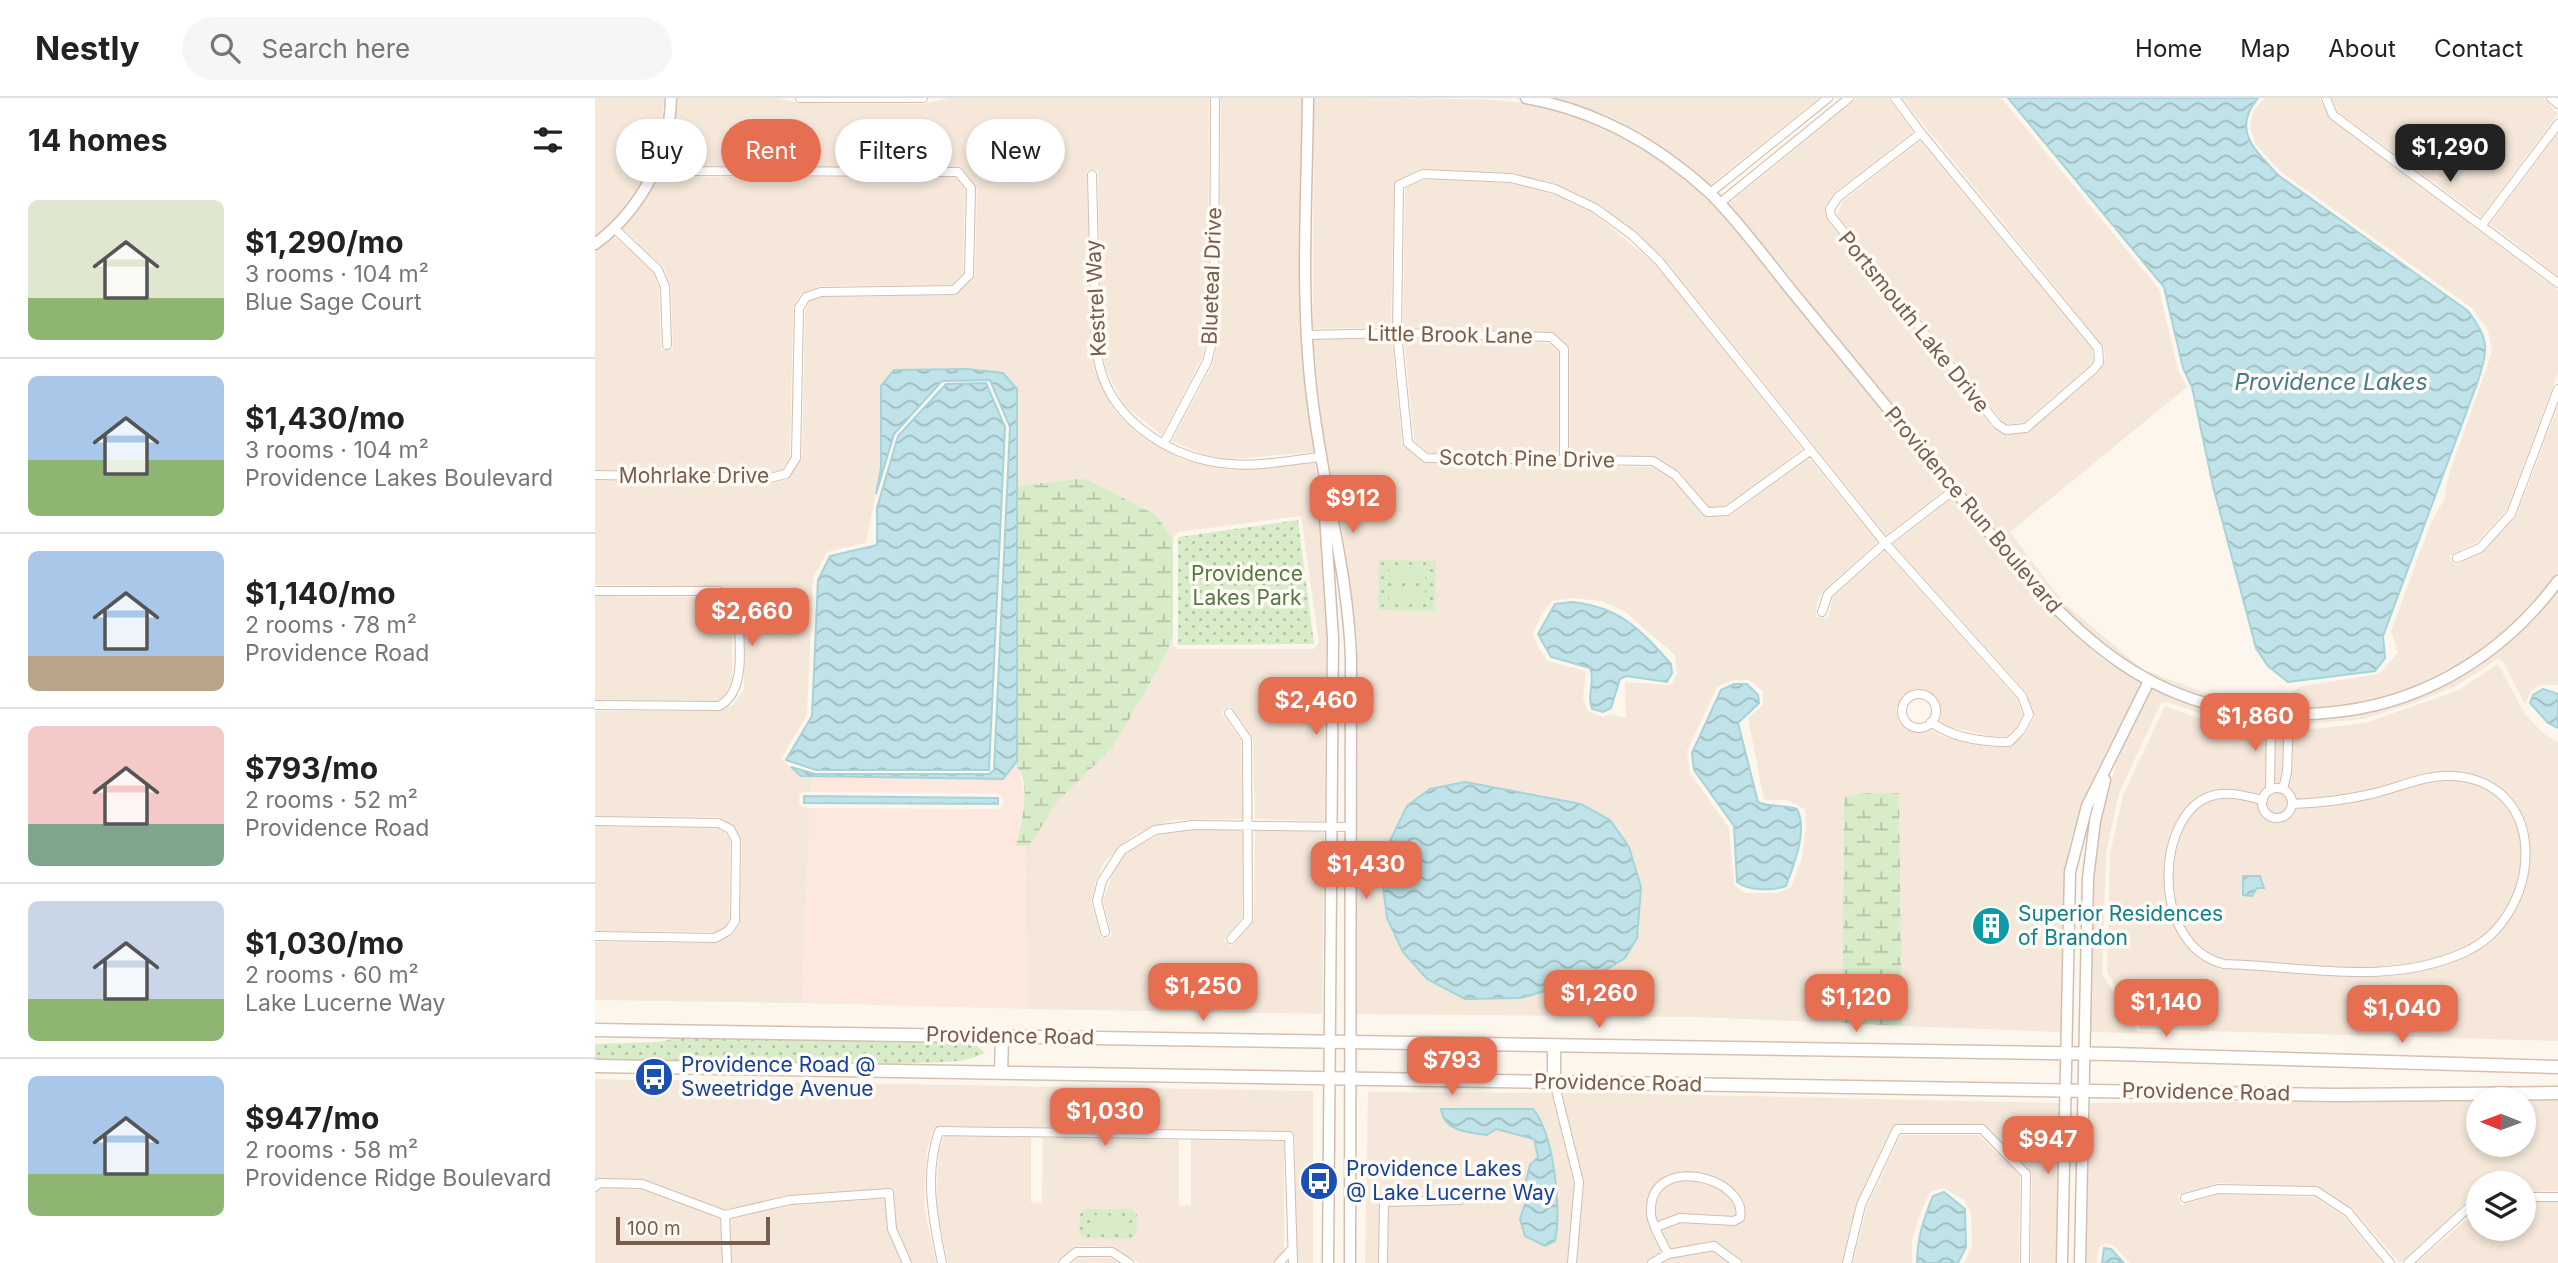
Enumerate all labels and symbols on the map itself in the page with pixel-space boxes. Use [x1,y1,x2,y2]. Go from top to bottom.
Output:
pin: $1,290 [2393,125,2507,184]
street label: Blueteal Drive [1197,207,1226,345]
street label: Portsmouth Lake Drive [1834,226,1995,417]
street label: Kestrel Way [1080,239,1111,357]
street label: Little Brook Lane [1367,321,1533,348]
water label: Providence Lakes [2234,368,2428,396]
street label: Providence Run Boulevard [1880,401,2067,618]
street label: Scotch Pine Drive [1439,444,1615,473]
street label: Mohrlake Drive [619,463,769,488]
pin: $912 [1312,476,1394,535]
park label: Providence Lakes Park [1191,561,1303,610]
pin: $2,660 [695,588,809,648]
pin: $2,460 [1259,678,1373,737]
pin: $1,860 [2198,694,2312,753]
pin: $1,430 [1309,842,1423,901]
place label: Superior Residences of Brandon [2018,901,2223,950]
building icon: Superior Residences of Brandon [1970,905,2012,947]
pin: $1,250 [1146,964,1260,1023]
pin: $1,260 [1542,970,1656,1030]
pin: $1,120 [1799,974,1913,1034]
pin: $1,140 [2109,979,2223,1039]
pin: $1,040 [2345,986,2459,1045]
street label: Providence Road [926,1022,1094,1049]
pin: $793 [1411,1038,1493,1097]
place label: Providence Road @ Sweetridge Avenue [681,1052,876,1101]
bus stop icon: Providence Road @ Sweetridge Avenue [633,1056,675,1098]
street label: Providence Road [1534,1069,1702,1096]
street label: Providence Road [2122,1078,2290,1105]
north arrow [2466,1087,2536,1157]
pin: $1,030 [1048,1088,1162,1148]
pin: $947 [2007,1116,2089,1176]
place label: Providence Lakes @ Lake Lucerne Way [1346,1156,1555,1205]
bus stop icon: Providence Lakes @ Lake Lucerne Way [1298,1160,1340,1202]
scale bar [616,1214,770,1246]

